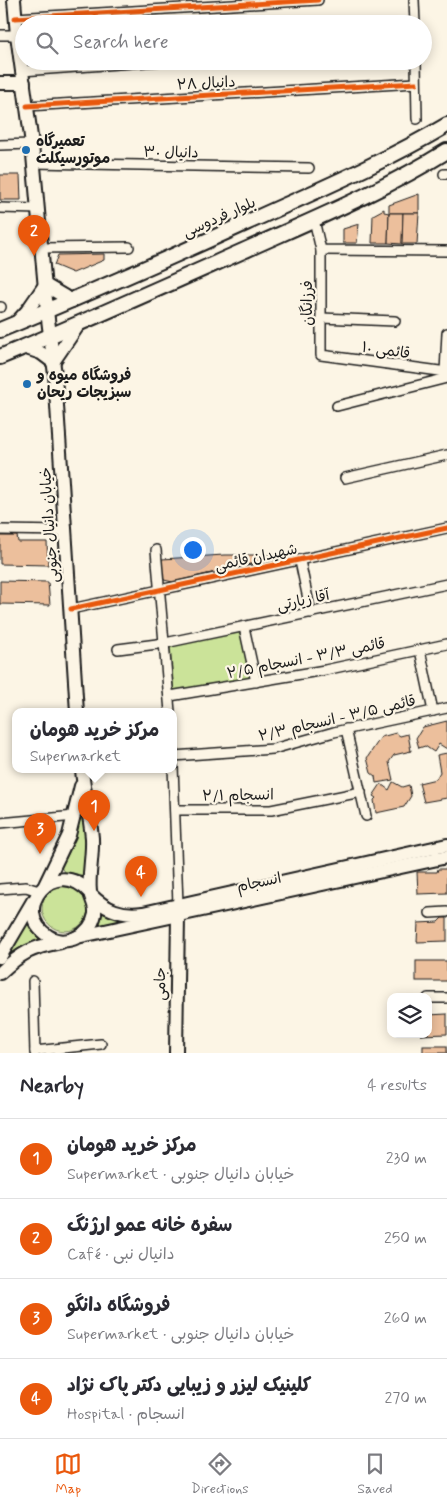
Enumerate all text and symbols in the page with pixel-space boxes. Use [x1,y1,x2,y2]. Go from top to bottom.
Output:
search box [15,15,432,70]
icon: search [33,29,61,57]
text: Search here [73,30,169,55]
street label: دانیال ۲۸ [176,72,236,96]
place label: تعمیرگاه موتورسیکلت [36,131,110,169]
street label: دانیال ۳۰ [143,143,199,163]
marker: تعمیرگاه موتورسیکلت [20,144,32,156]
street label: بلوار فردوسی [180,193,259,243]
pin: 2 [18,215,50,256]
street label: فرزانگان [298,280,318,326]
street label: قائمی ۱۰ [360,338,411,364]
place label: فروشگاه میوه و سبزیجات ریحان [36,365,132,403]
marker: فروشگاه میوه و سبزیجات ریحان [21,378,33,390]
street label: خیابان دانیال جنوبی [36,466,64,583]
your location [180,537,206,563]
street label: شهیدان قائمی [213,539,299,577]
street label: آقا زیارتی [275,585,333,616]
street label: قائمی ۳/۳ - انسجام ۲/۵ [225,634,387,684]
street label: قائمی ۳/۵ - انسجام ۲/۳ [257,691,418,747]
popup [12,708,177,773]
text: مرکز خرید هومان [30,718,159,743]
text: Supermarket [30,746,121,767]
street label: انسجام ۲/۱ [202,785,274,807]
pin: 1 [78,790,110,831]
pin: 3 [24,813,56,854]
pin: 4 [125,856,157,897]
street label: انسجام [235,868,283,897]
street label: جامی [151,967,171,1001]
map controls [387,993,432,1038]
button: layers [387,993,432,1038]
text: Nearby [20,1072,84,1100]
text: 4 results [367,1075,427,1096]
text: مرکز خرید هومان [67,1133,197,1158]
text: 1 [32,1148,40,1169]
text: 230 m [386,1148,427,1169]
text: Supermarket · خیابان دانیال جنوبی [67,1164,294,1185]
text: سفره خانه عمو ارژنگ [67,1213,232,1238]
text: 2 [32,1228,40,1249]
text: 250 m [384,1228,427,1249]
text: Café · دانیال نبی [67,1244,174,1265]
text: فروشگاه دانگو [67,1293,170,1318]
text: 3 [32,1308,40,1329]
text: 260 m [384,1308,427,1329]
text: Supermarket · خیابان دانیال جنوبی [67,1324,294,1345]
text: کلینیک لیزر و زیبایی دکتر پاک نژاد [67,1373,311,1398]
text: 4 [31,1388,41,1409]
text: 270 m [384,1388,427,1409]
text: Hospital · انسجام [67,1404,185,1425]
tab: Map [54,1450,82,1498]
tab: Directions [191,1450,249,1498]
tab: Saved [357,1450,393,1498]

